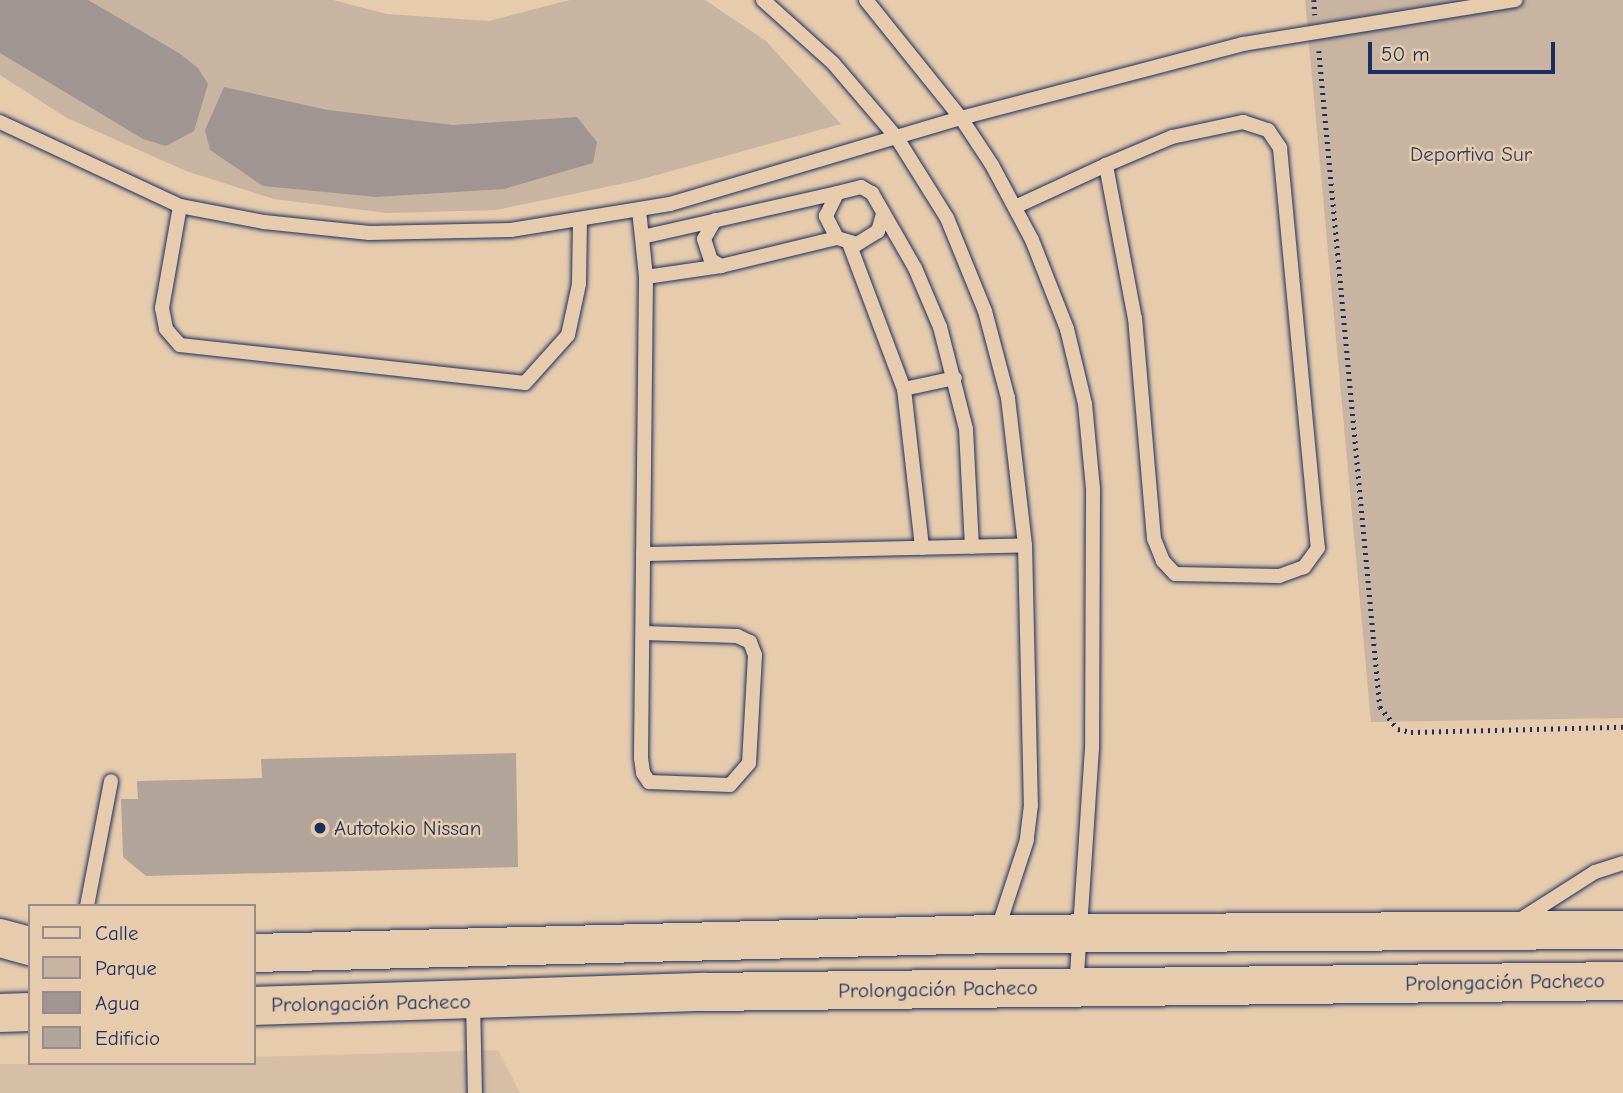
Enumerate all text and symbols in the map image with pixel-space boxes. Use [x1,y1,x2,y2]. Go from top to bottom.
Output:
scale bar [1371,28,1558,72]
text: 50 m [1381,42,1430,66]
park label: Deportiva Sur [1410,141,1532,167]
place label: Autotokio Nissan [334,815,481,841]
marker: Autotokio Nissan [312,820,328,836]
legend [28,904,256,1065]
text: Calle [95,921,138,945]
text: Parque [95,956,157,980]
street label: Prolongación Pacheco [1405,968,1605,996]
street label: Prolongación Pacheco [838,975,1038,1003]
street label: Prolongación Pacheco [271,989,471,1017]
text: Agua [95,991,140,1015]
text: Edificio [95,1026,160,1050]

